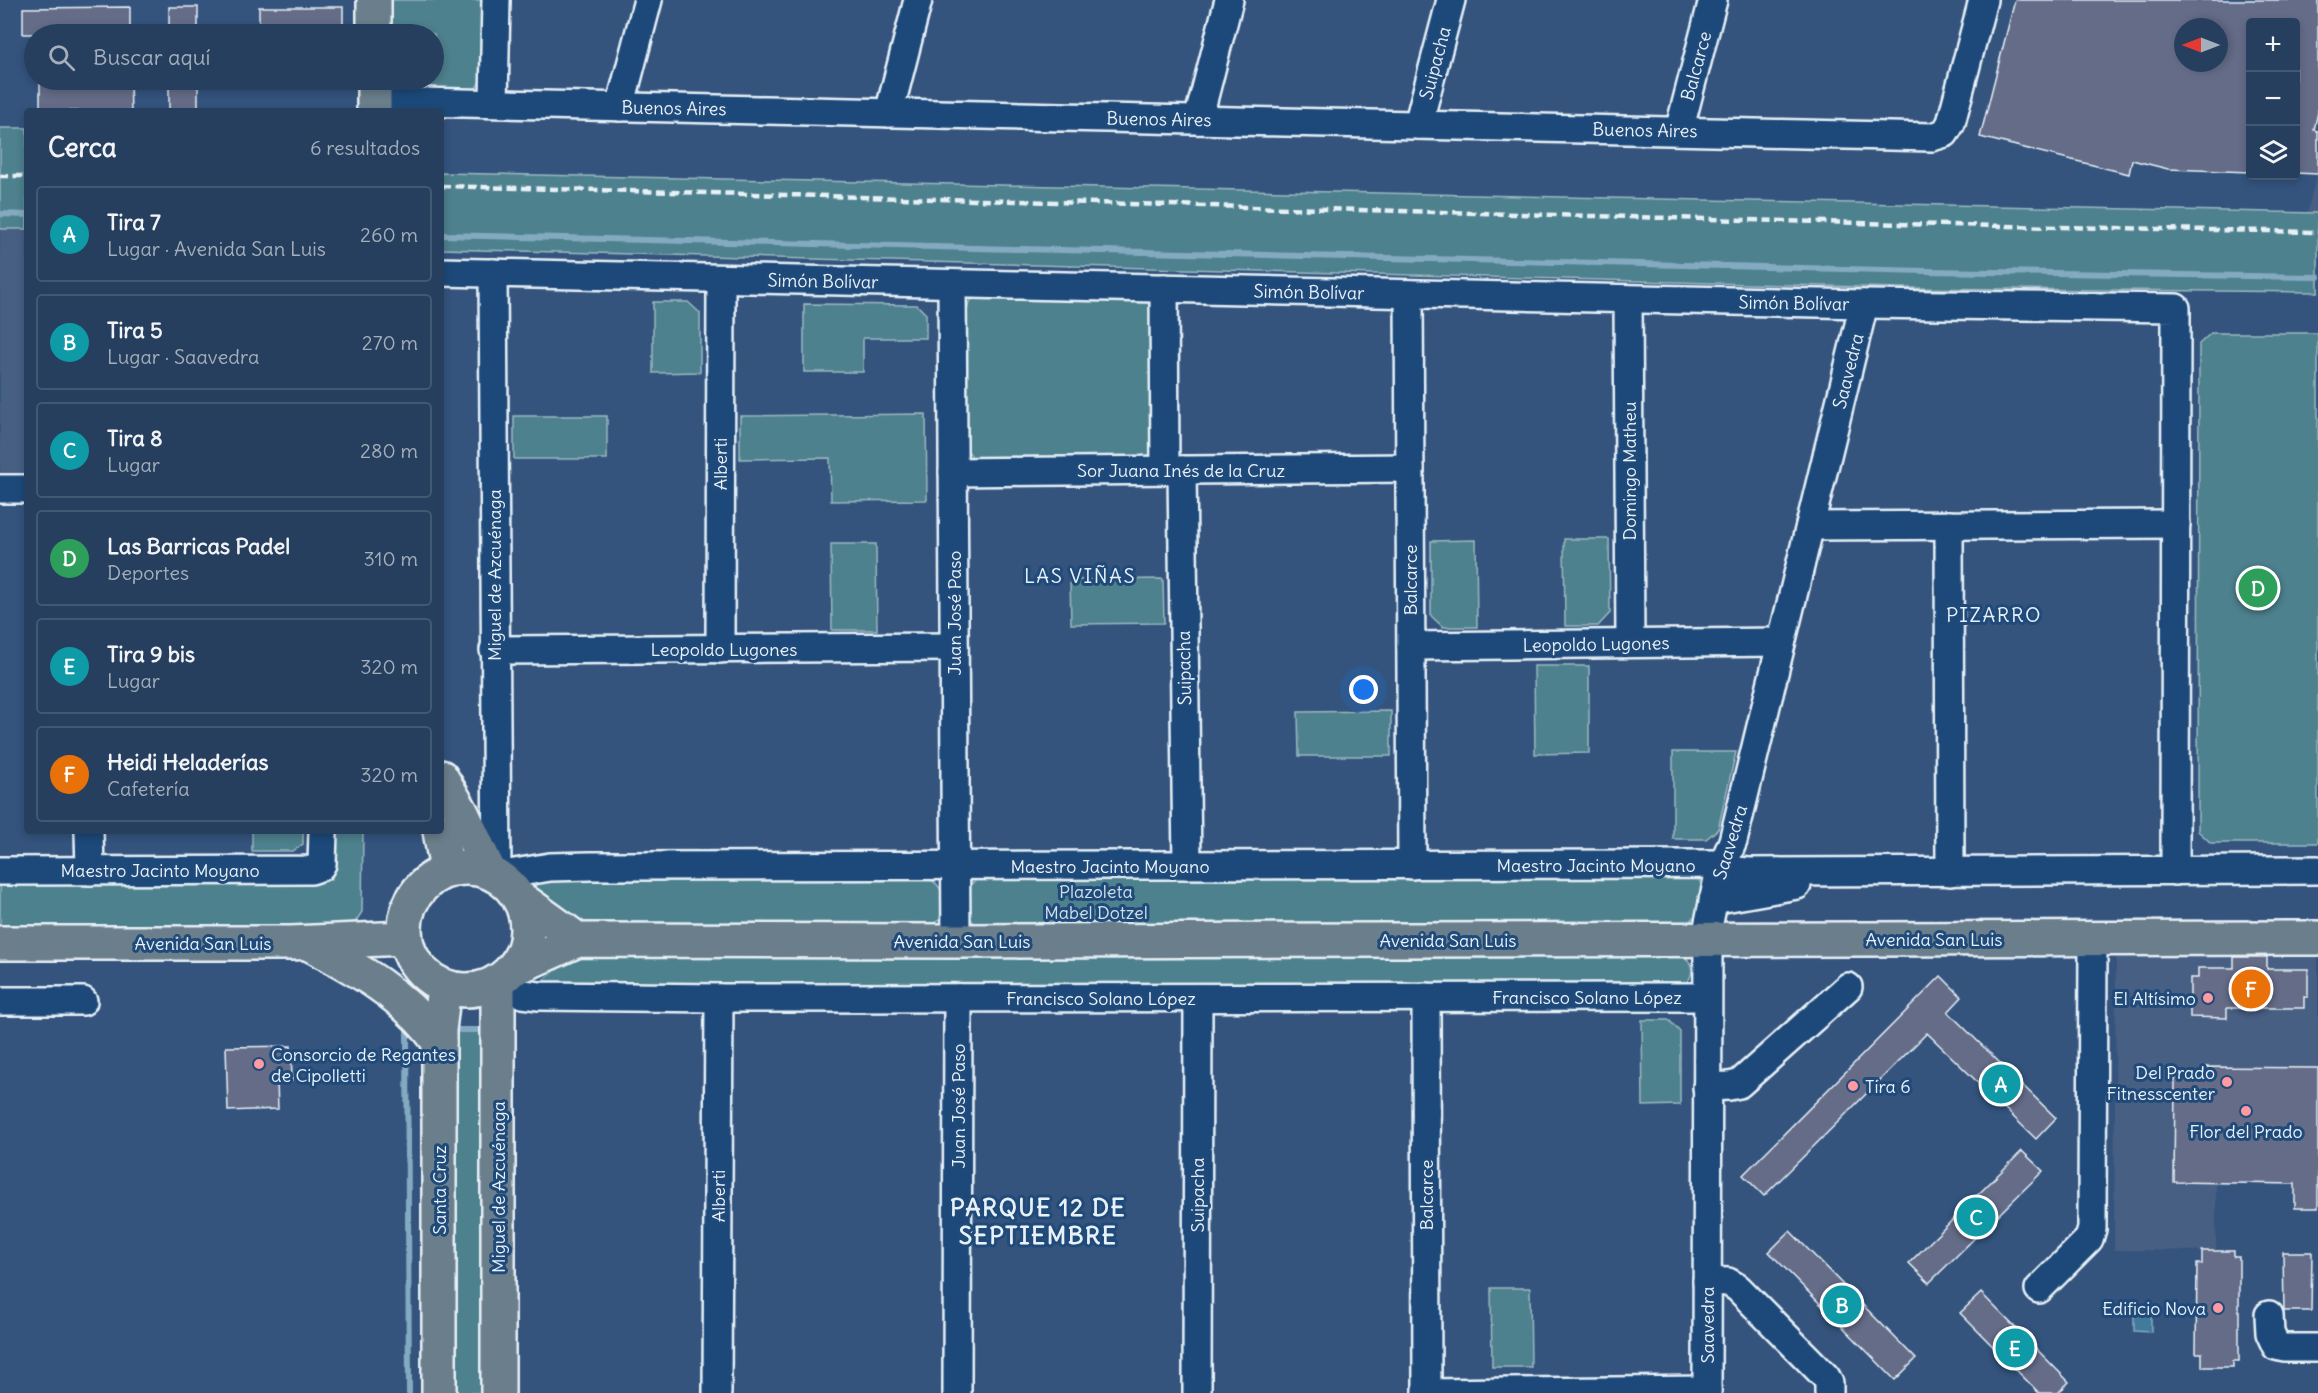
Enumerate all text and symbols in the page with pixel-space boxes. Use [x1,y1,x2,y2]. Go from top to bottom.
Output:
north arrow [2174,18,2228,72]
map controls [2246,18,2300,180]
button: + [2246,18,2300,72]
search box [24,24,444,90]
street label: Suipacha [1414,24,1456,102]
street label: Balcarce [1676,29,1716,103]
icon: search [45,41,78,74]
text: Buscar aquí [93,43,210,71]
button: − [2246,72,2300,126]
street label: Buenos Aires [621,96,727,120]
street label: Buenos Aires [1106,107,1212,131]
street label: Buenos Aires [1592,118,1698,142]
button: layers [2246,126,2300,180]
text: Cerca [48,131,117,164]
text: 6 resultados [310,135,420,160]
text: Tira 7 [107,208,161,236]
text: A [63,222,76,247]
text: 260 m [360,222,418,247]
text: Lugar · Avenida San Luis [107,236,326,261]
street label: Simón Bolívar [767,269,879,293]
street label: Simón Bolívar [1253,280,1365,304]
street label: Simón Bolívar [1738,291,1850,315]
text: Tira 5 [107,316,163,344]
text: B [63,330,76,355]
text: 270 m [362,330,418,355]
street label: Saavedra [1828,331,1868,411]
text: Lugar · Saavedra [107,344,259,369]
street label: Domingo Matheu [1618,402,1641,540]
text: Tira 8 [107,424,163,452]
text: C [63,438,76,463]
text: 280 m [360,438,418,463]
street label: Alberti [709,438,732,490]
text: Lugar [107,452,160,477]
street label: Sor Juana Inés de la Cruz [1077,459,1285,482]
street label: Miguel de Azcuénaga [483,489,506,661]
text: Las Barricas Padel [107,532,290,560]
street label: Balcarce [1399,544,1422,616]
text: D [62,546,77,571]
text: 310 m [363,546,418,571]
street label: Juan José Paso [943,551,966,675]
text: Deportes [107,560,189,585]
district label: LAS VIÑAS [1024,563,1136,588]
pin: D [2238,566,2278,610]
district label: PIZARRO [1946,602,2042,627]
street label: Suipacha [1172,630,1196,706]
street label: Leopoldo Lugones [1522,631,1670,657]
street label: Leopoldo Lugones [651,638,797,661]
text: Tira 9 bis [107,640,195,668]
text: E [64,654,75,679]
text: 320 m [360,654,418,679]
text: Lugar [107,668,160,693]
your location [1349,675,1378,704]
text: Heidi Heladerías [107,748,269,776]
text: F [64,762,75,787]
text: 320 m [360,762,418,787]
text: Cafetería [107,776,190,801]
street label: Saavedra [1708,802,1752,882]
street label: Maestro Jacinto Moyano [1496,854,1696,877]
street label: Maestro Jacinto Moyano [1010,855,1210,878]
street label: Maestro Jacinto Moyano [60,859,260,882]
park label: Plazoleta Mabel Dotzel [1044,880,1148,924]
street label: Avenida San Luis [1866,928,2002,951]
street label: Avenida San Luis [1380,929,1516,952]
street label: Avenida San Luis [894,930,1030,953]
street label: Avenida San Luis [135,932,271,955]
pin: F [2232,966,2270,1012]
street label: Francisco Solano López [1492,986,1682,1009]
street label: Francisco Solano López [1006,987,1196,1010]
place label: El Altísimo [2113,987,2196,1010]
marker: El Altísimo [2201,991,2215,1005]
place label: Consorcio de Regantes de Cipolletti [271,1043,456,1087]
street label: Juan José Paso [947,1044,970,1168]
marker: Consorcio de Regantes de Cipolletti [252,1057,266,1071]
place label: Del Prado Fitnesscenter [2106,1061,2216,1105]
pin: A [1982,1062,2020,1106]
place label: Tira 6 [1865,1075,1911,1098]
marker: Del Prado Fitnesscenter [2220,1075,2234,1089]
marker: Tira 6 [1846,1079,1860,1093]
street label: Miguel de Azcuénaga [487,1101,510,1273]
marker: Flor del Prado [2239,1104,2253,1118]
place label: Flor del Prado [2189,1120,2303,1143]
street label: Santa Cruz [428,1145,451,1235]
street label: Suipacha [1186,1158,1209,1232]
street label: Balcarce [1415,1159,1438,1231]
street label: Alberti [707,1170,730,1222]
district label: PARQUE 12 DE SEPTIEMBRE [950,1192,1126,1250]
pin: C [1956,1194,1996,1240]
pin: B [1822,1282,1862,1328]
street label: Saavedra [1696,1287,1719,1363]
place label: Edificio Nova [2102,1297,2206,1320]
marker: Edificio Nova [2211,1301,2225,1315]
pin: E [1996,1326,2034,1370]

